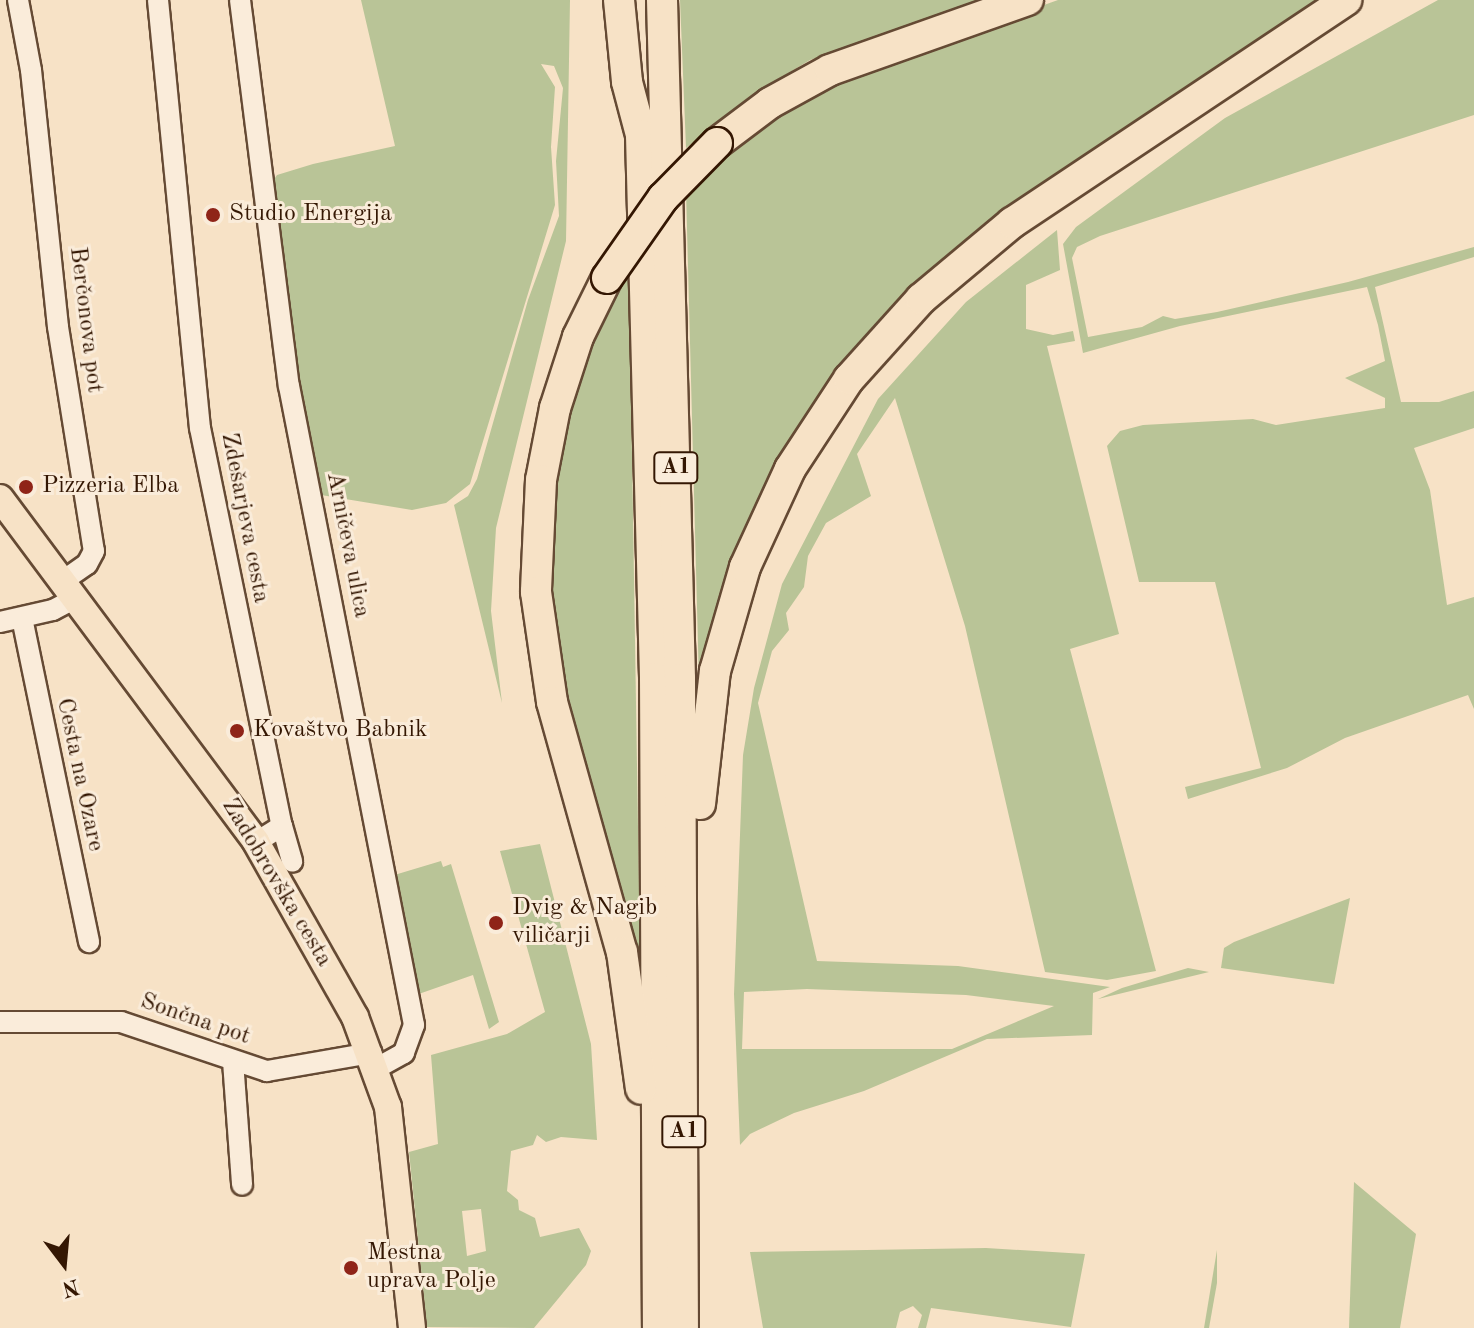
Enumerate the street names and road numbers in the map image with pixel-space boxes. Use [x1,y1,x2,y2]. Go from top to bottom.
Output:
street label: Berčonova pot [62,245,108,395]
street label: Zdešarjeva cesta [213,430,275,606]
road number: A1 [652,450,700,486]
street label: Arničeva ulica [319,470,375,620]
street label: Cesta na Ozare [49,696,109,854]
street label: Zadobrovška cesta [214,794,338,972]
street label: Sončna pot [136,988,254,1052]
road number: A1 [660,1114,708,1150]

